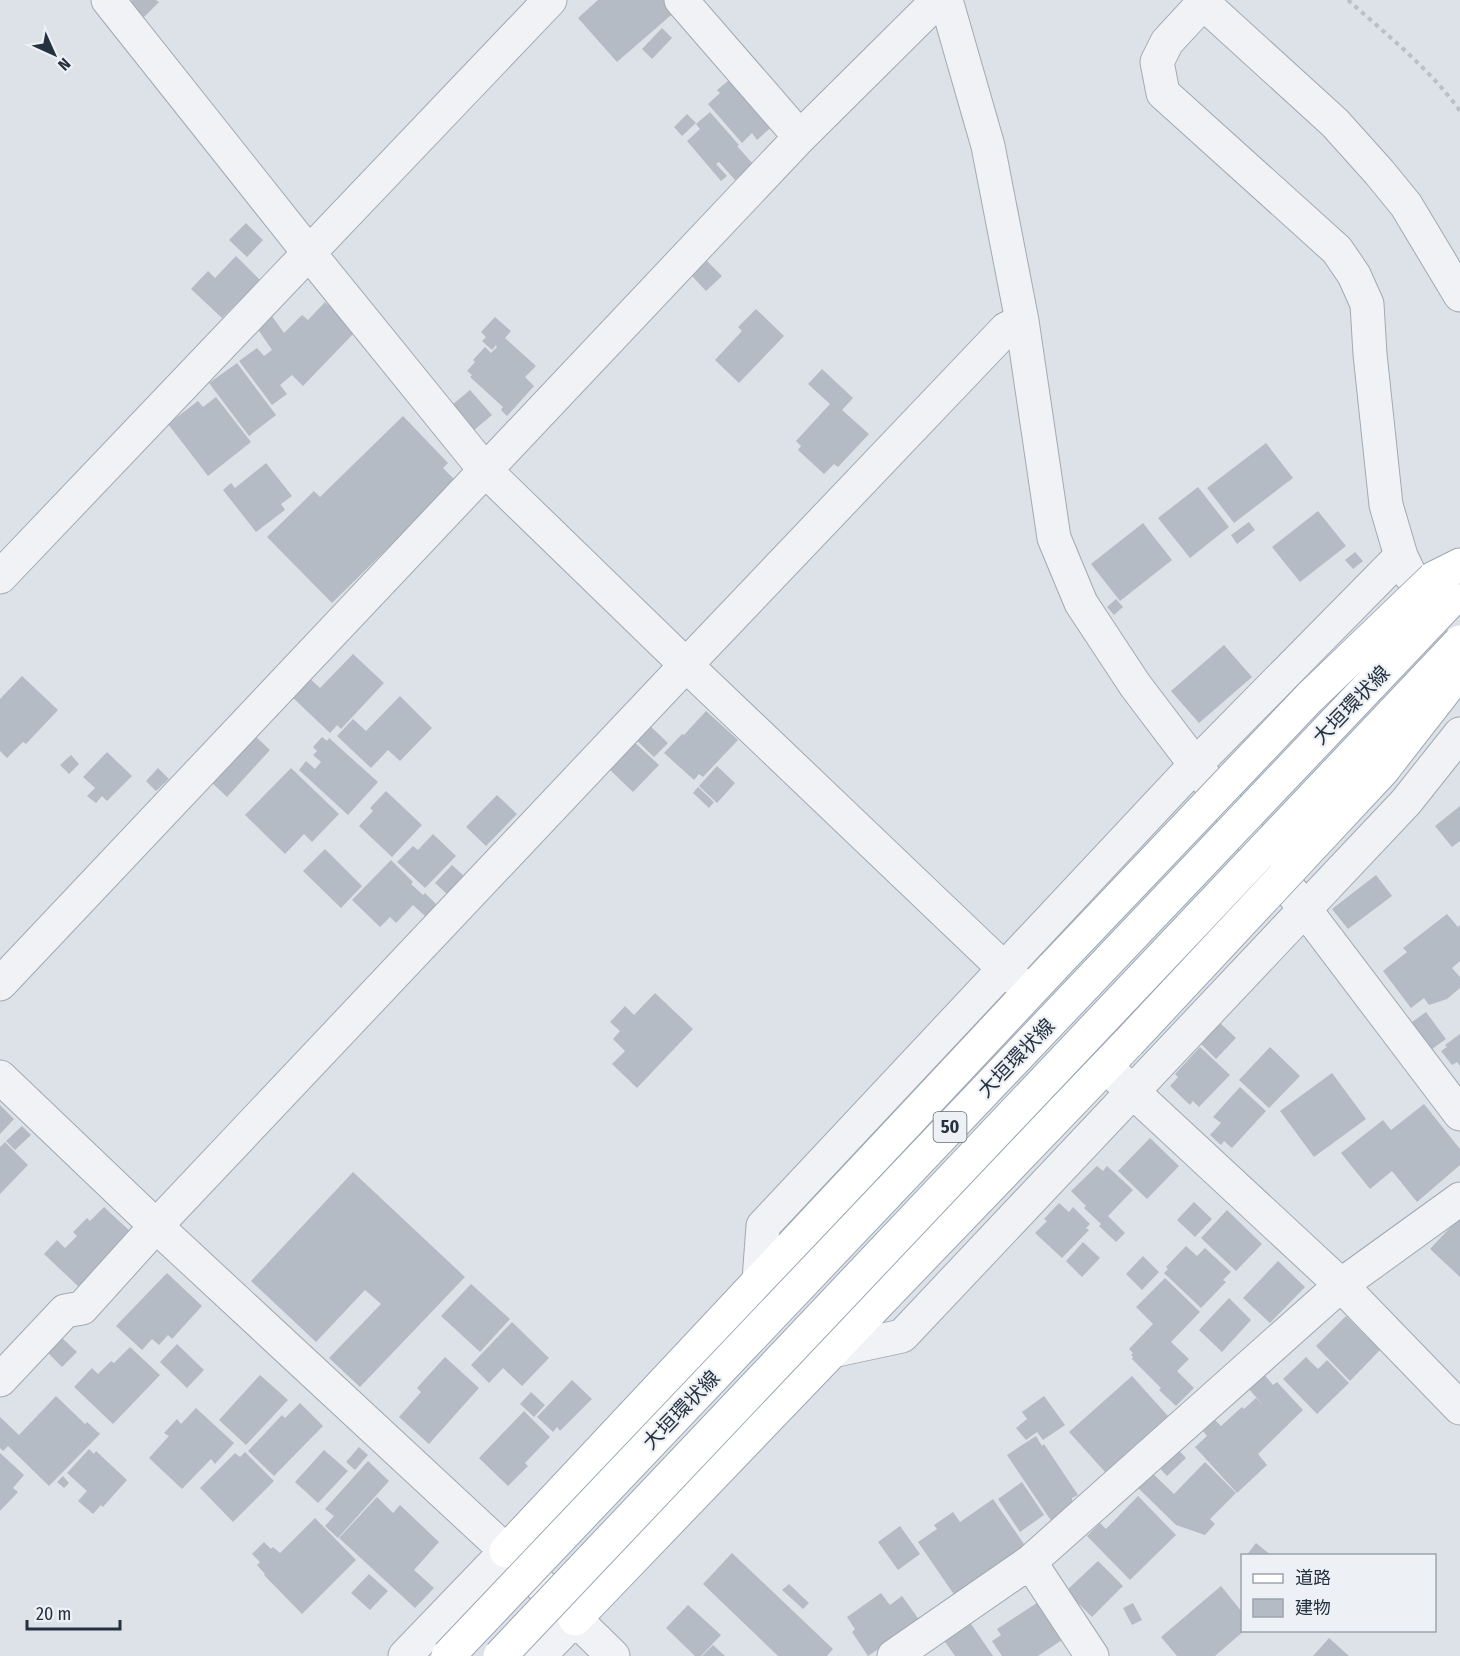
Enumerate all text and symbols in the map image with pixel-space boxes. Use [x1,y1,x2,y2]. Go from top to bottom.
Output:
north arrow [24,24,84,84]
text: N [54,54,74,74]
street label: 大垣環状線 [1308,661,1394,749]
street label: 大垣環状線 [973,1014,1059,1102]
road number: 50 [934,1112,966,1142]
street label: 大垣環状線 [638,1366,724,1454]
legend [1241,1554,1436,1632]
text: 道路 [1295,1567,1331,1589]
scale bar [27,1593,120,1631]
text: 建物 [1295,1597,1331,1619]
text: 20 m [36,1603,71,1625]

